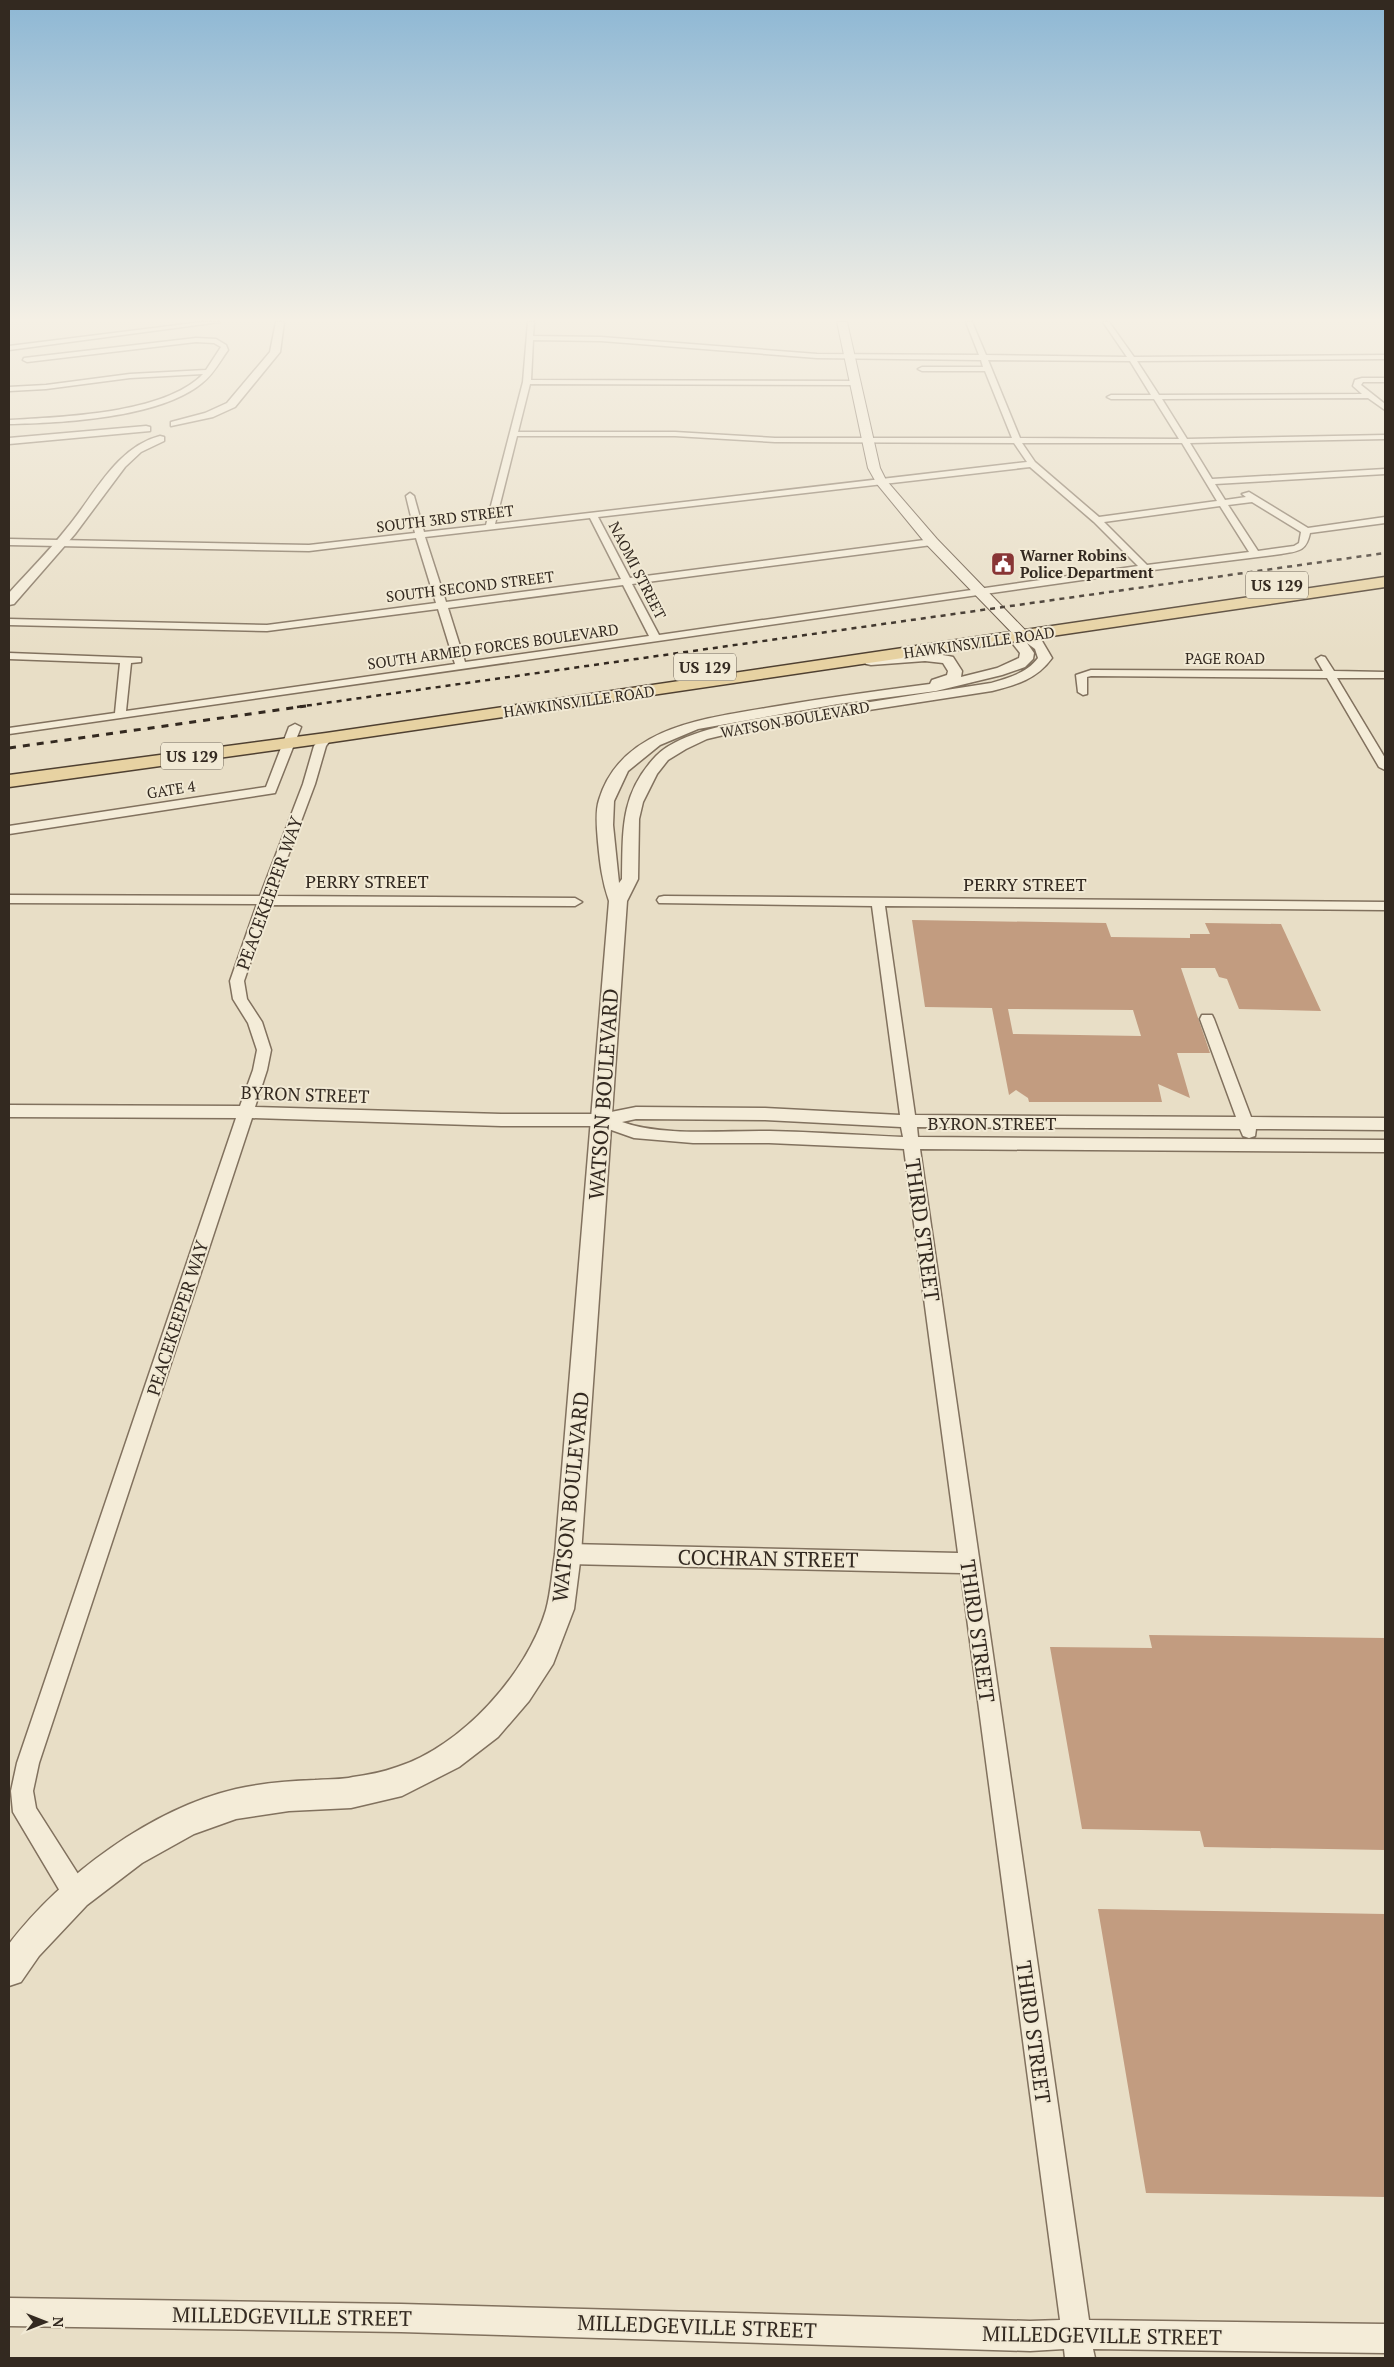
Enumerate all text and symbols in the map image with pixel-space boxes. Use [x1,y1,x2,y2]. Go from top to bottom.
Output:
street label: SOUTH 3RD STREET [375,500,515,536]
street label: NAOMI STREET [605,518,671,622]
place label: Warner Robins Police Department [1020,545,1154,582]
public building icon: Warner Robins Police Department [990,551,1016,577]
street label: SOUTH SECOND STREET [385,566,555,606]
road number: US 129 [1246,572,1308,598]
street label: SOUTH ARMED FORCES BOULEVARD [366,618,620,674]
street label: HAWKINSVILLE ROAD [902,621,1056,663]
street label: PAGE ROAD [1185,648,1265,668]
road number: US 129 [674,654,736,680]
street label: HAWKINSVILLE ROAD [502,680,656,722]
street label: WATSON BOULEVARD [719,696,871,742]
road number: US 129 [161,742,223,769]
street label: GATE 4 [145,775,197,803]
street label: PEACEKEEPER WAY [230,813,308,973]
street label: PERRY STREET [305,869,429,893]
street label: PERRY STREET [963,872,1087,896]
street label: WATSON BOULEVARD [582,987,624,1201]
street label: BYRON STREET [240,1080,370,1108]
street label: BYRON STREET [928,1111,1056,1135]
street label: THIRD STREET [899,1157,947,1303]
street label: PEACEKEEPER WAY [141,1237,214,1399]
street label: WATSON BOULEVARD [545,1390,595,1604]
street label: COCHRAN STREET [677,1542,859,1574]
street label: THIRD STREET [954,1558,1002,1704]
street label: THIRD STREET [1010,1959,1058,2105]
north arrow [20,2297,70,2347]
street label: MILLEDGEVILLE STREET [172,2300,412,2332]
street label: MILLEDGEVILLE STREET [577,2308,817,2344]
text: N [49,2317,68,2328]
street label: MILLEDGEVILLE STREET [982,2319,1222,2351]

